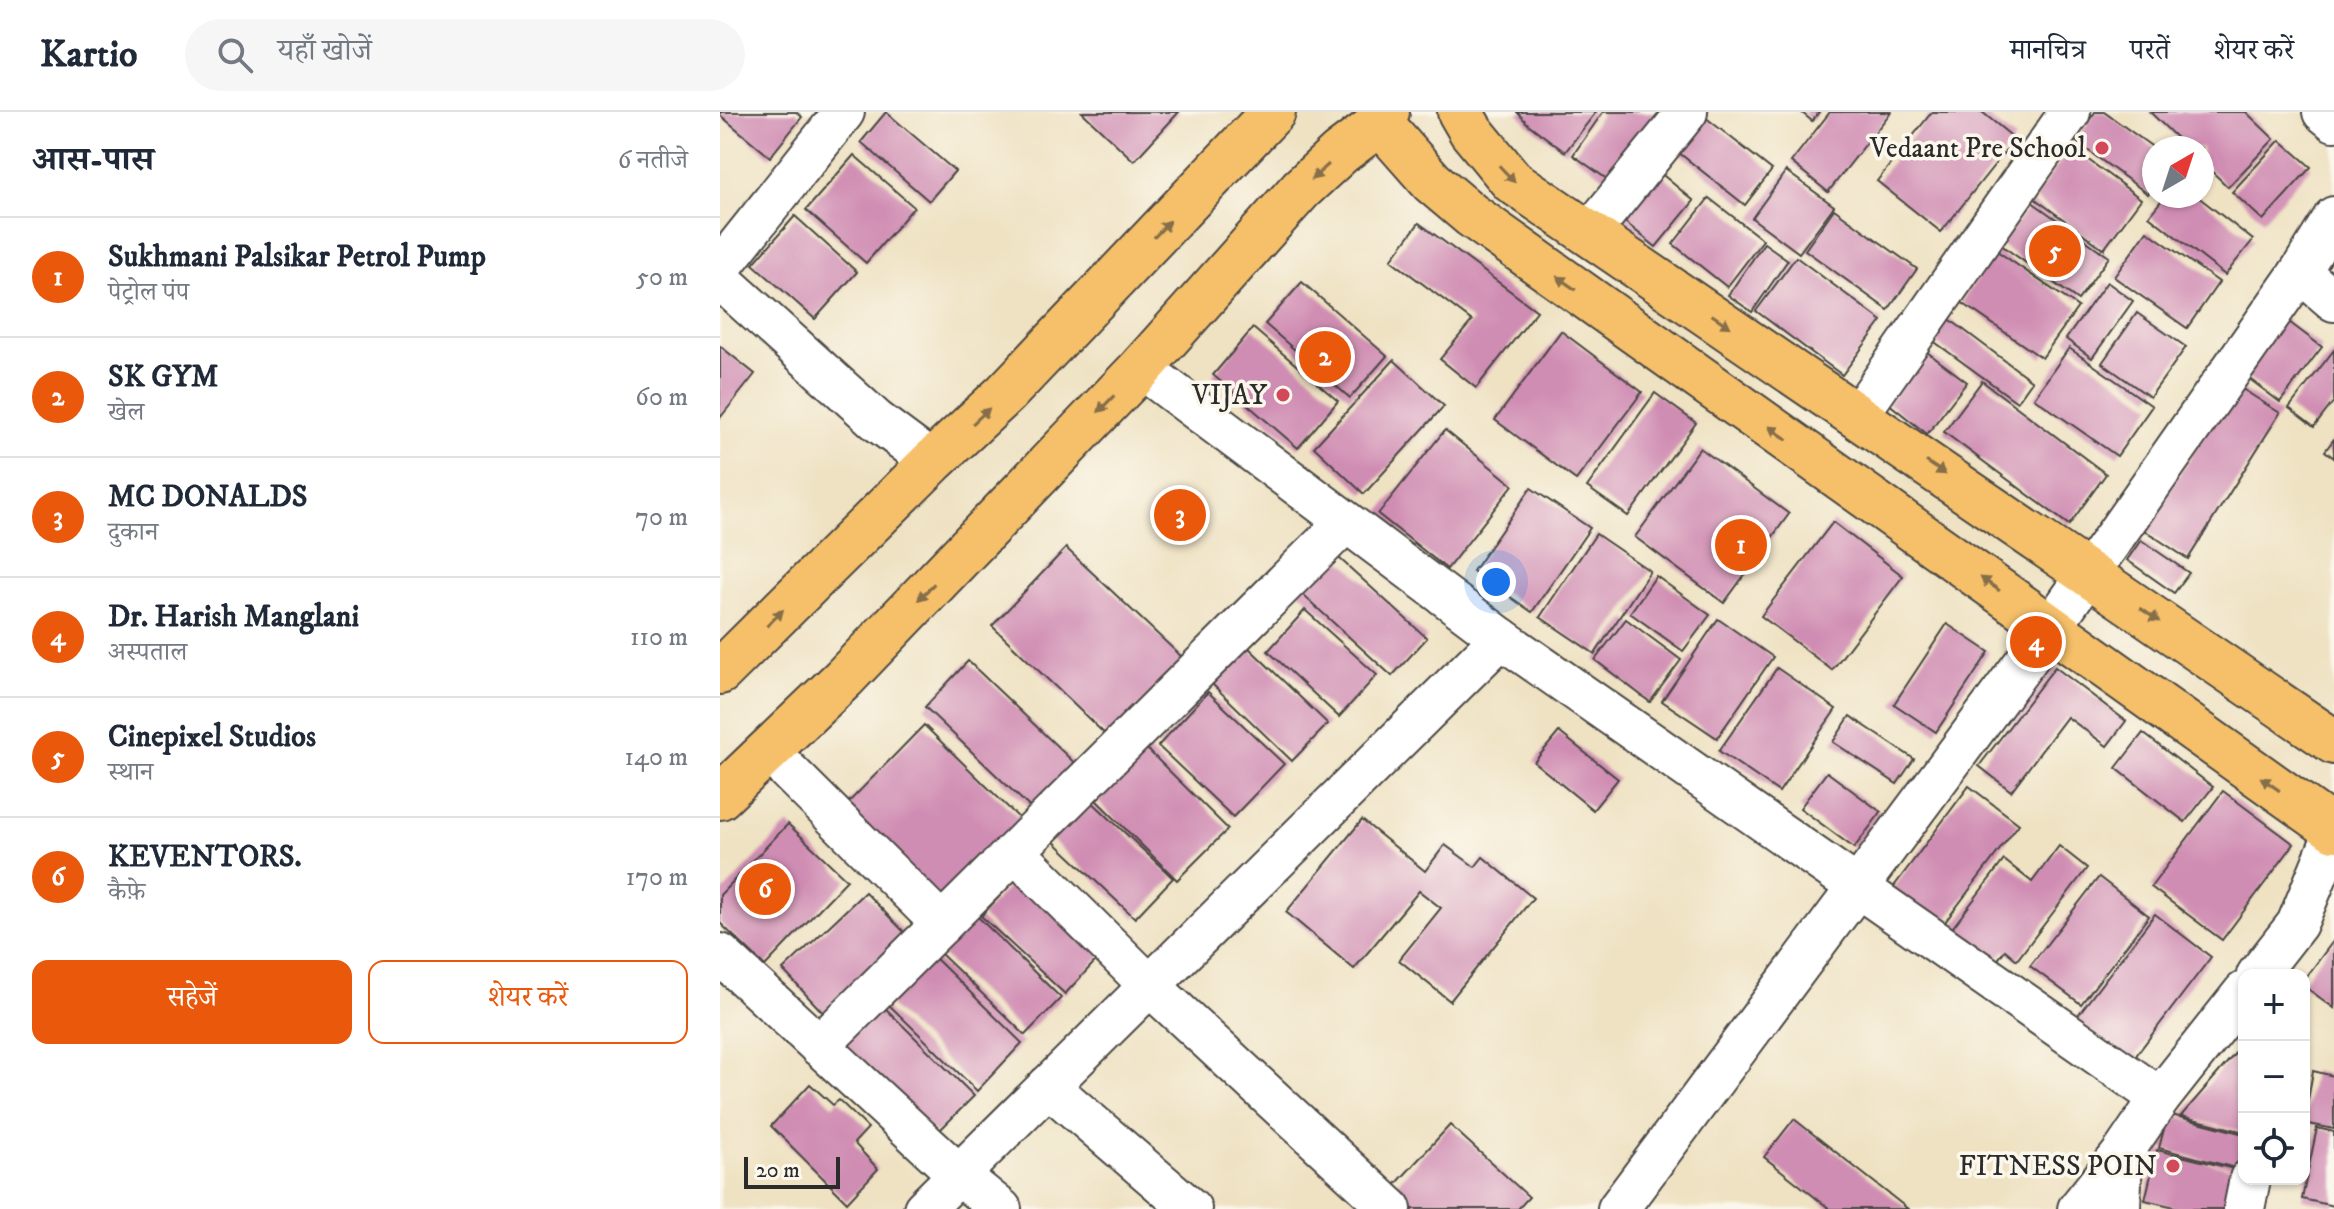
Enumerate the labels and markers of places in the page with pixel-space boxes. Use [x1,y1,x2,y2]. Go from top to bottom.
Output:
place label: Vedaant Pre School [1869,131,2087,166]
marker: Vedaant Pre School [2093,139,2111,157]
pin: 5 [2029,221,2081,281]
pin: 2 [1299,327,1351,387]
place label: VIJAY [1191,378,1267,413]
marker: VIJAY [1274,386,1292,404]
pin: 3 [1154,485,1206,545]
pin: 1 [1715,515,1767,575]
pin: 4 [2010,612,2062,672]
pin: 6 [739,859,791,919]
place label: FITNESS POIN [1959,1149,2157,1184]
marker: FITNESS POIN [2164,1157,2182,1175]

